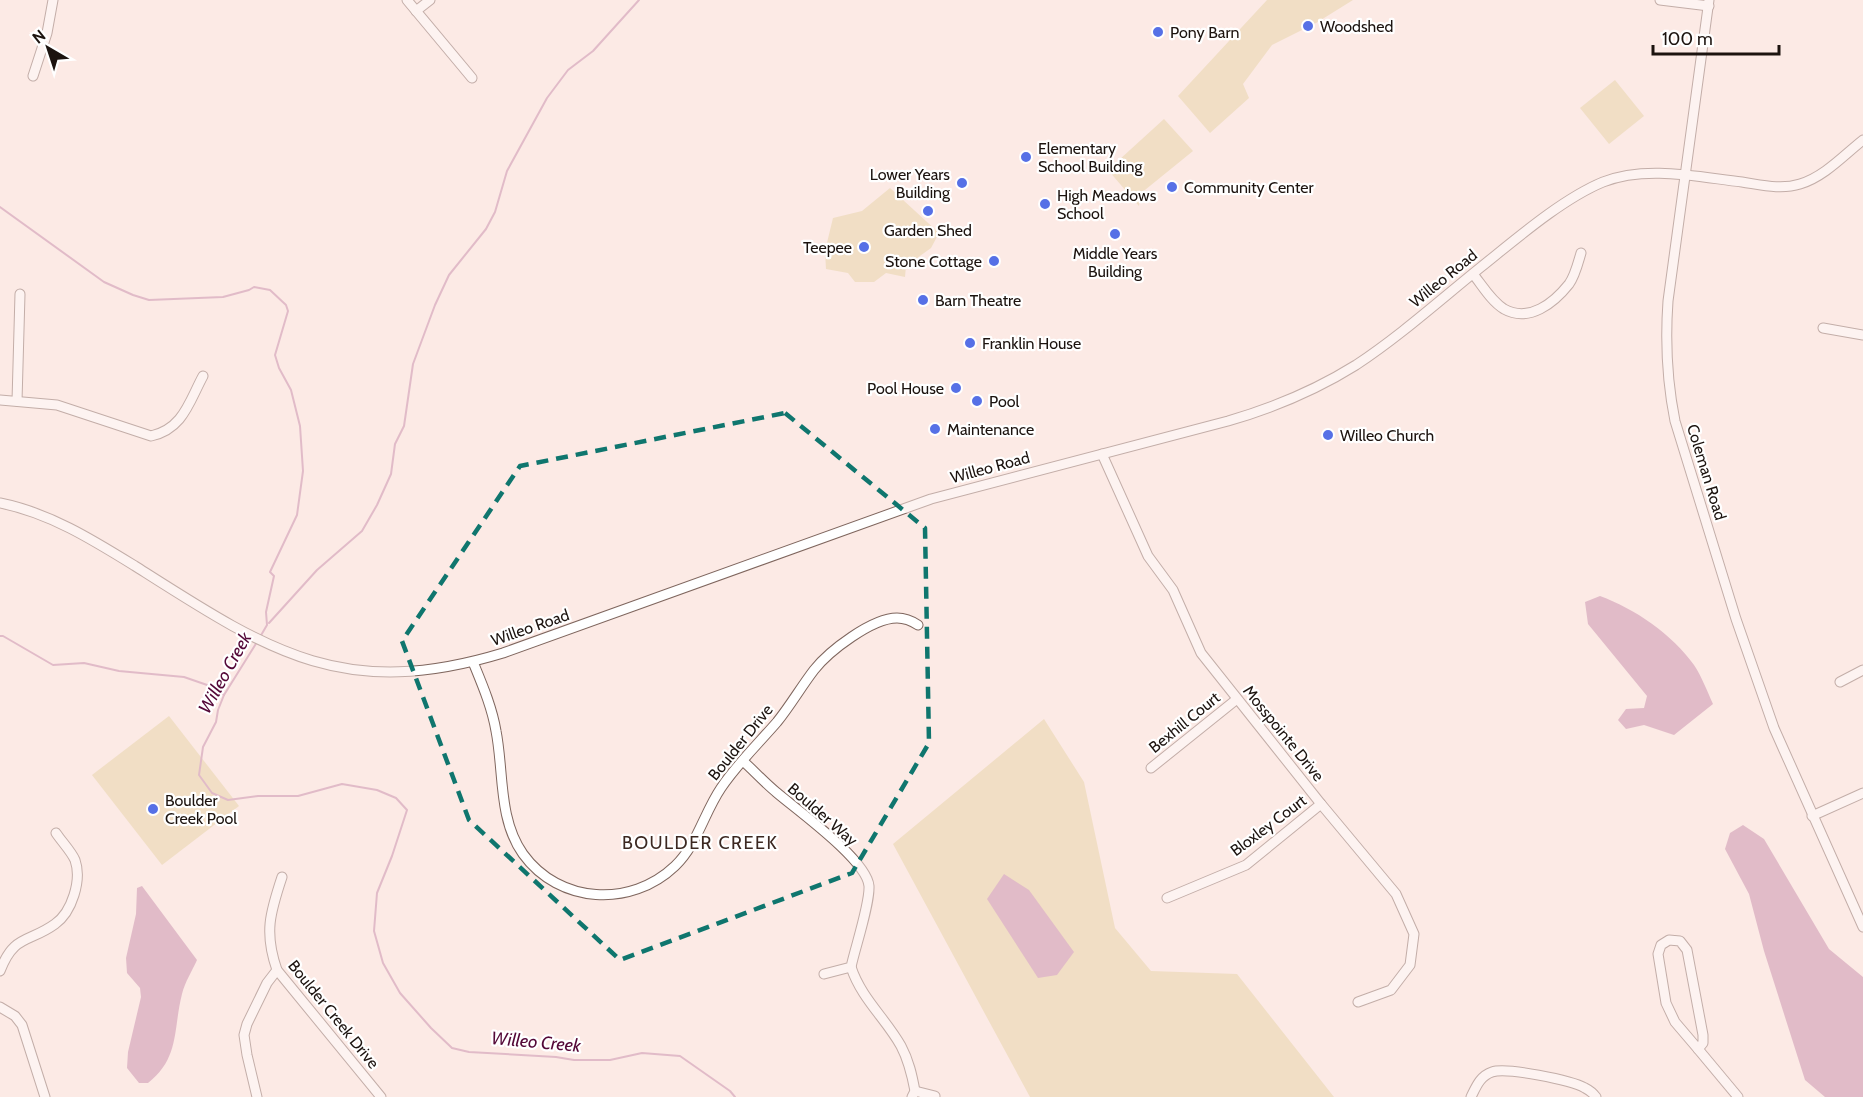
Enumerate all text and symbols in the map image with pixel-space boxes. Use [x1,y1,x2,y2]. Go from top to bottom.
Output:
place label: Woodshed [1320,17,1393,36]
north arrow [18,18,78,78]
scale bar [1653,18,1779,56]
marker: Woodshed [1301,19,1315,33]
place label: Pony Barn [1170,23,1239,42]
marker: Pony Barn [1151,25,1165,39]
text: N [29,26,49,48]
text: 100 m [1662,28,1713,50]
place label: Elementary School Building [1038,139,1143,176]
marker: Elementary School Building [1019,150,1033,164]
place label: Lower Years Building [870,165,951,202]
marker: Lower Years Building [955,176,969,190]
place label: Community Center [1184,178,1314,197]
marker: Community Center [1165,180,1179,194]
place label: High Meadows School [1057,186,1157,223]
marker: High Meadows School [1038,197,1052,211]
marker: Garden Shed [921,204,935,218]
place label: Garden Shed [884,221,972,240]
marker: Middle Years Building [1108,227,1122,241]
place label: Teepee [803,238,852,257]
marker: Teepee [857,240,871,254]
place label: Middle Years Building [1073,244,1158,281]
street label: Willeo Road [1406,245,1481,311]
place label: Stone Cottage [885,252,982,271]
marker: Stone Cottage [987,254,1001,268]
place label: Barn Theatre [935,291,1021,310]
marker: Barn Theatre [916,293,930,307]
place label: Franklin House [982,334,1081,353]
marker: Franklin House [963,336,977,350]
place label: Pool House [867,379,944,398]
marker: Pool House [949,381,963,395]
place label: Pool [989,392,1020,411]
marker: Pool [970,394,984,408]
place label: Maintenance [947,420,1034,439]
marker: Maintenance [928,422,942,436]
street label: Coleman Road [1683,422,1730,522]
place label: Willeo Church [1340,426,1434,445]
marker: Willeo Church [1321,428,1335,442]
street label: Willeo Road [948,448,1032,487]
street label: Willeo Road [489,605,572,650]
water label: Willeo Creek [194,627,257,717]
street label: Mosspointe Drive [1239,682,1328,785]
street label: Bexhill Court [1145,688,1224,757]
street label: Boulder Drive [704,701,777,784]
street label: Boulder Way [784,779,861,850]
street label: Bloxley Court [1227,790,1310,860]
place label: Boulder Creek Pool [165,791,237,828]
marker: Boulder Creek Pool [146,802,160,816]
district label: BOULDER CREEK [622,832,778,854]
street label: Boulder Creek Drive [284,956,383,1072]
water label: Willeo Creek [490,1027,583,1057]

